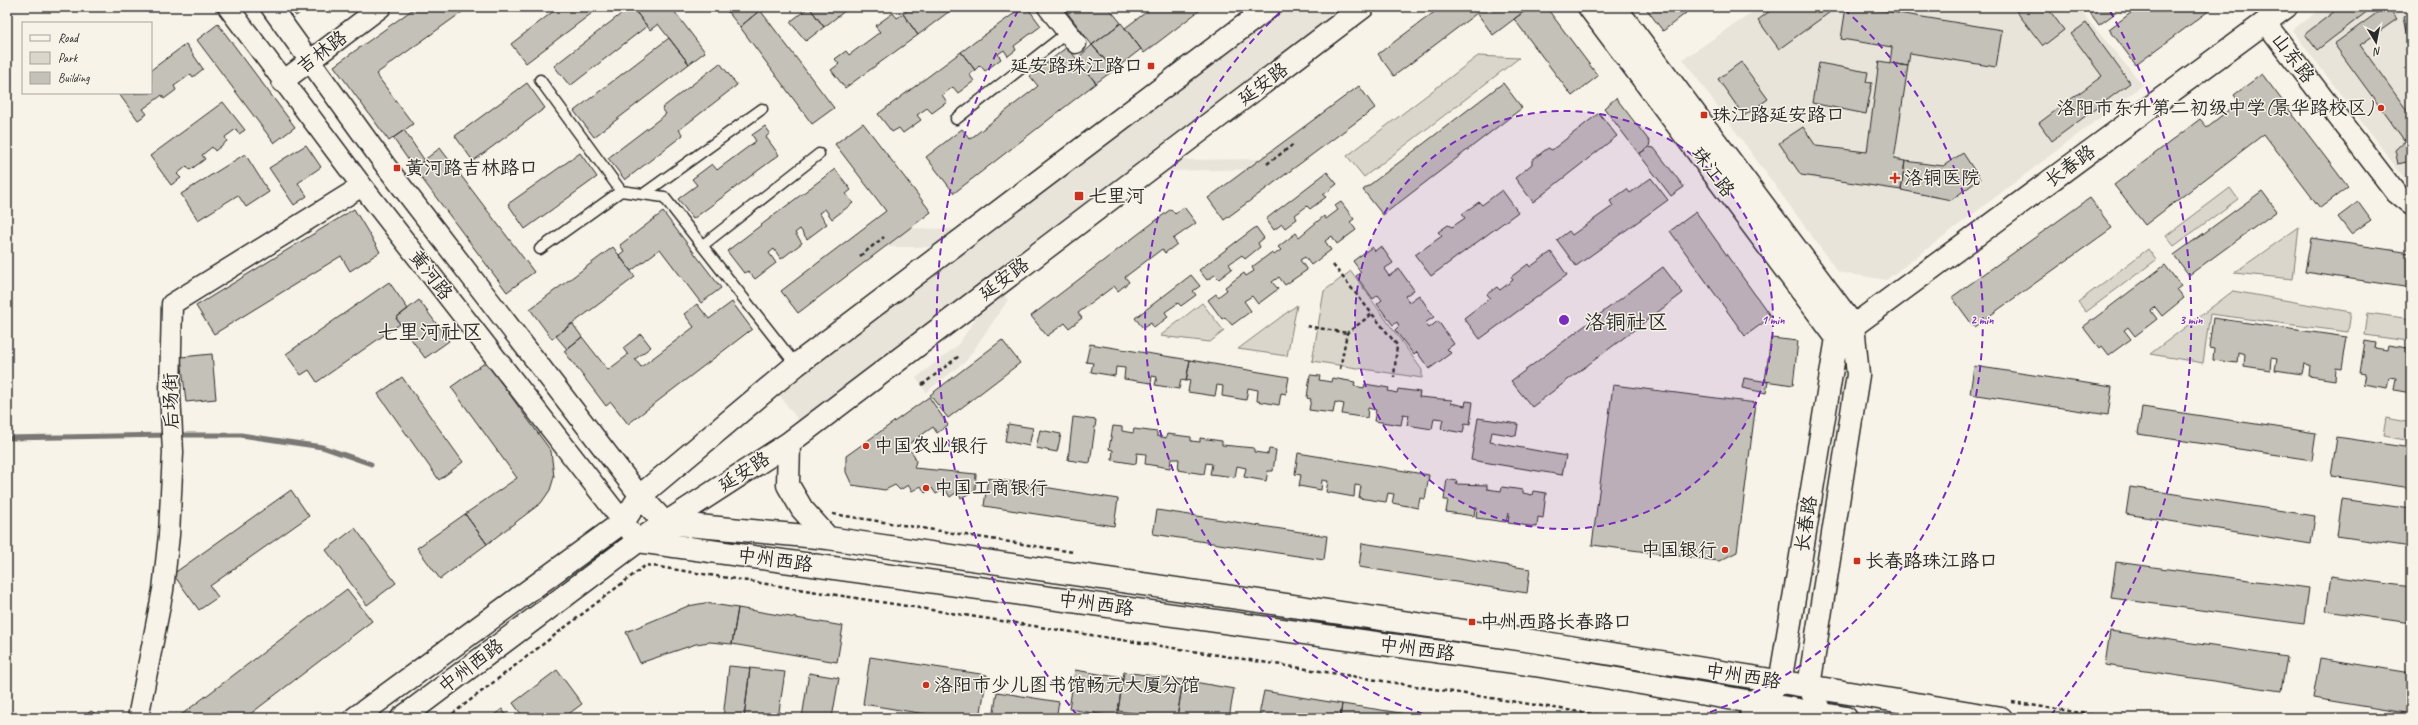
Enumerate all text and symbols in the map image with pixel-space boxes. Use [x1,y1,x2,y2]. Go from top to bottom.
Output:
legend [22,22,152,94]
north arrow [2356,22,2396,62]
street label: 吉林路 [292,25,352,79]
street label: 山东路 [2266,28,2320,88]
text: Road [58,30,80,46]
text: N [2371,44,2382,60]
text: Park [58,50,79,66]
place label: 延安路珠江路口 [1010,54,1143,78]
street label: 延安路 [1233,57,1293,111]
marker: 延安路珠江路口 [1146,61,1156,71]
text: Building [58,70,90,86]
place label: 洛阳市东升第二初级中学(景华路校区) [2056,96,2375,120]
place label: 珠江路延安路口 [1712,103,1845,127]
marker: 洛阳市东升第二初级中学(景华路校区) [2376,103,2386,113]
marker: 珠江路延安路口 [1699,110,1709,120]
street label: 长春路 [2040,140,2100,192]
street label: 珠江路 [1686,142,1740,202]
place label: 黄河路吉林路口 [405,156,538,180]
marker: 黄河路吉林路口 [392,163,402,173]
place label: 洛铜医院 [1904,166,1980,190]
marker: 洛铜医院 [1889,172,1901,184]
place label: 七里河 [1088,184,1145,208]
marker: 七里河 [1073,190,1085,202]
street label: 黄河路 [404,245,458,305]
street label: 延安路 [974,252,1034,306]
district label: 洛铜社区 [1584,309,1668,335]
text: 1 min [1762,312,1785,328]
text: 2 min [1971,312,1994,328]
text: 3 min [2180,312,2203,328]
centre of rings [1557,313,1571,327]
district label: 七里河社区 [378,319,483,345]
street label: 后场街 [159,372,183,430]
place label: 中国农业银行 [874,434,988,458]
marker: 中国农业银行 [861,441,871,451]
street label: 延安路 [714,446,774,498]
place label: 中国工商银行 [934,476,1048,500]
marker: 中国工商银行 [921,483,931,493]
street label: 长春路 [1790,494,1822,554]
place label: 中国银行 [1641,538,1717,562]
street label: 中州西路 [736,543,814,577]
marker: 中国银行 [1720,545,1730,555]
place label: 长春路珠江路口 [1865,549,1998,573]
marker: 长春路珠江路口 [1852,556,1862,566]
street label: 中州西路 [1057,587,1135,621]
place label: 中州西路长春路口 [1480,610,1632,634]
marker: 中州西路长春路口 [1467,617,1477,627]
street label: 中州西路 [1378,632,1456,666]
street label: 中州西路 [433,634,509,698]
street label: 中州西路 [1704,658,1782,694]
place label: 洛阳市少儿图书馆畅元大厦分馆 [934,673,1200,697]
marker: 洛阳市少儿图书馆畅元大厦分馆 [921,680,931,690]

